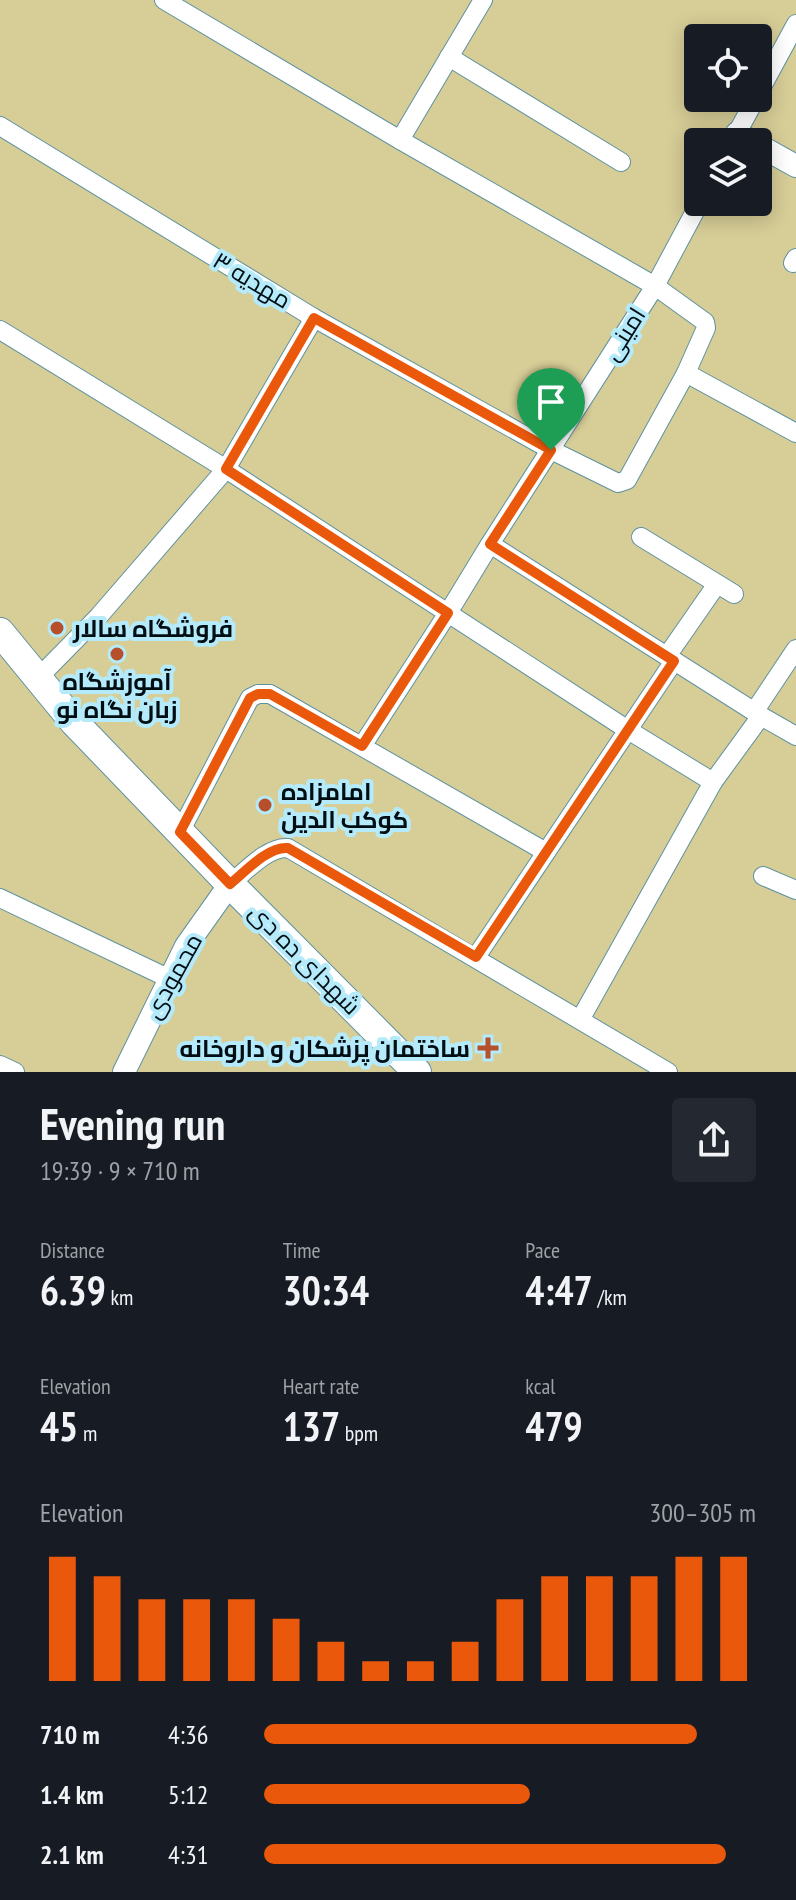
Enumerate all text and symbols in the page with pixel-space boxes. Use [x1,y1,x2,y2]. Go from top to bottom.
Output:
map controls [684,24,772,216]
button: locate [684,24,772,112]
button: layers [684,128,772,216]
street label: مهدیه ۳ [207,245,297,315]
street label: امینی [596,302,652,366]
pin [517,368,585,450]
icon: arrive [529,380,573,424]
place label: فروشگاه سالار [72,613,233,644]
marker: فروشگاه سالار [48,619,66,637]
marker: آموزشگاه زبان نگاه نو [108,645,126,663]
place label: آموزشگاه زبان نگاه نو [56,666,178,725]
place label: امامزاده کوکب الدین [281,776,408,835]
marker: امامزاده کوکب الدین [256,796,274,814]
street label: شهدای ده دی [243,897,367,1021]
street label: محمودی [137,928,209,1024]
place label: ساختمان پزشکان و داروخانه [180,1033,470,1066]
marker: ساختمان پزشکان و داروخانه [477,1037,499,1059]
text: Evening run [40,1095,225,1152]
button: share [672,1098,756,1182]
text: 19:39 · 9 × 710 m [40,1154,200,1187]
text: Distance [40,1236,105,1264]
text: Time [283,1236,321,1264]
text: Pace [525,1236,560,1264]
text: 6.39 [40,1264,106,1316]
text: 30:34 [283,1264,369,1316]
text: 4:47 [525,1264,593,1316]
text: km [106,1283,133,1311]
text: /km [593,1283,627,1311]
text: Elevation [40,1372,111,1400]
text: Heart rate [283,1372,359,1400]
text: kcal [525,1372,555,1400]
text: 45 [40,1400,78,1452]
text: 137 [283,1400,340,1452]
text: 479 [525,1400,583,1452]
text: m [78,1419,97,1447]
text: bpm [340,1419,378,1447]
text: Elevation [40,1496,123,1529]
text: 300–305 m [650,1496,756,1529]
text: 710 m [40,1718,100,1751]
text: 4:36 [168,1718,208,1751]
text: 1.4 km [40,1778,104,1811]
text: 5:12 [168,1778,208,1811]
text: 2.1 km [40,1838,104,1871]
text: 4:31 [168,1838,208,1871]

